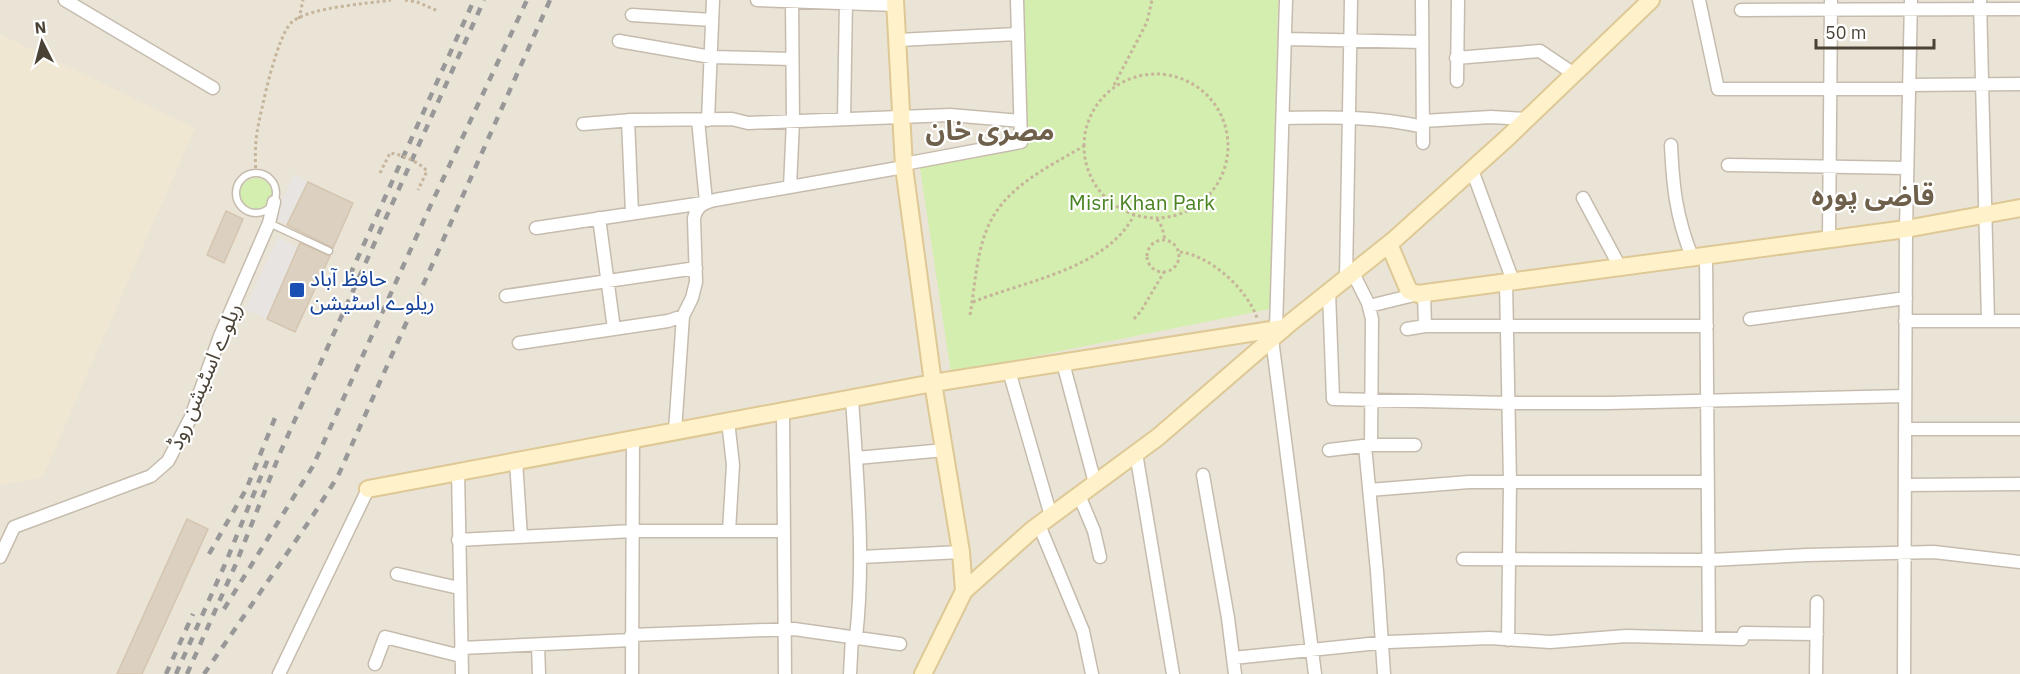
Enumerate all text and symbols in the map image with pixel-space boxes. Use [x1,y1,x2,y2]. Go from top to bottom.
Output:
north arrow [12,12,72,72]
scale bar [1816,12,1934,50]
text: N [34,17,47,38]
text: 50 m [1825,21,1867,44]
district label: مصری خان [925,112,1055,147]
district label: قاضی پورہ [1811,177,1935,213]
park label: Misri Khan Park [1069,188,1215,216]
place label: حافظ آباد ریلوے اسٹیشن [310,264,435,316]
marker: حافظ آباد ریلوے اسٹیشن [288,281,306,299]
street label: ریلوے اسٹیشن روڈ [161,298,247,454]

